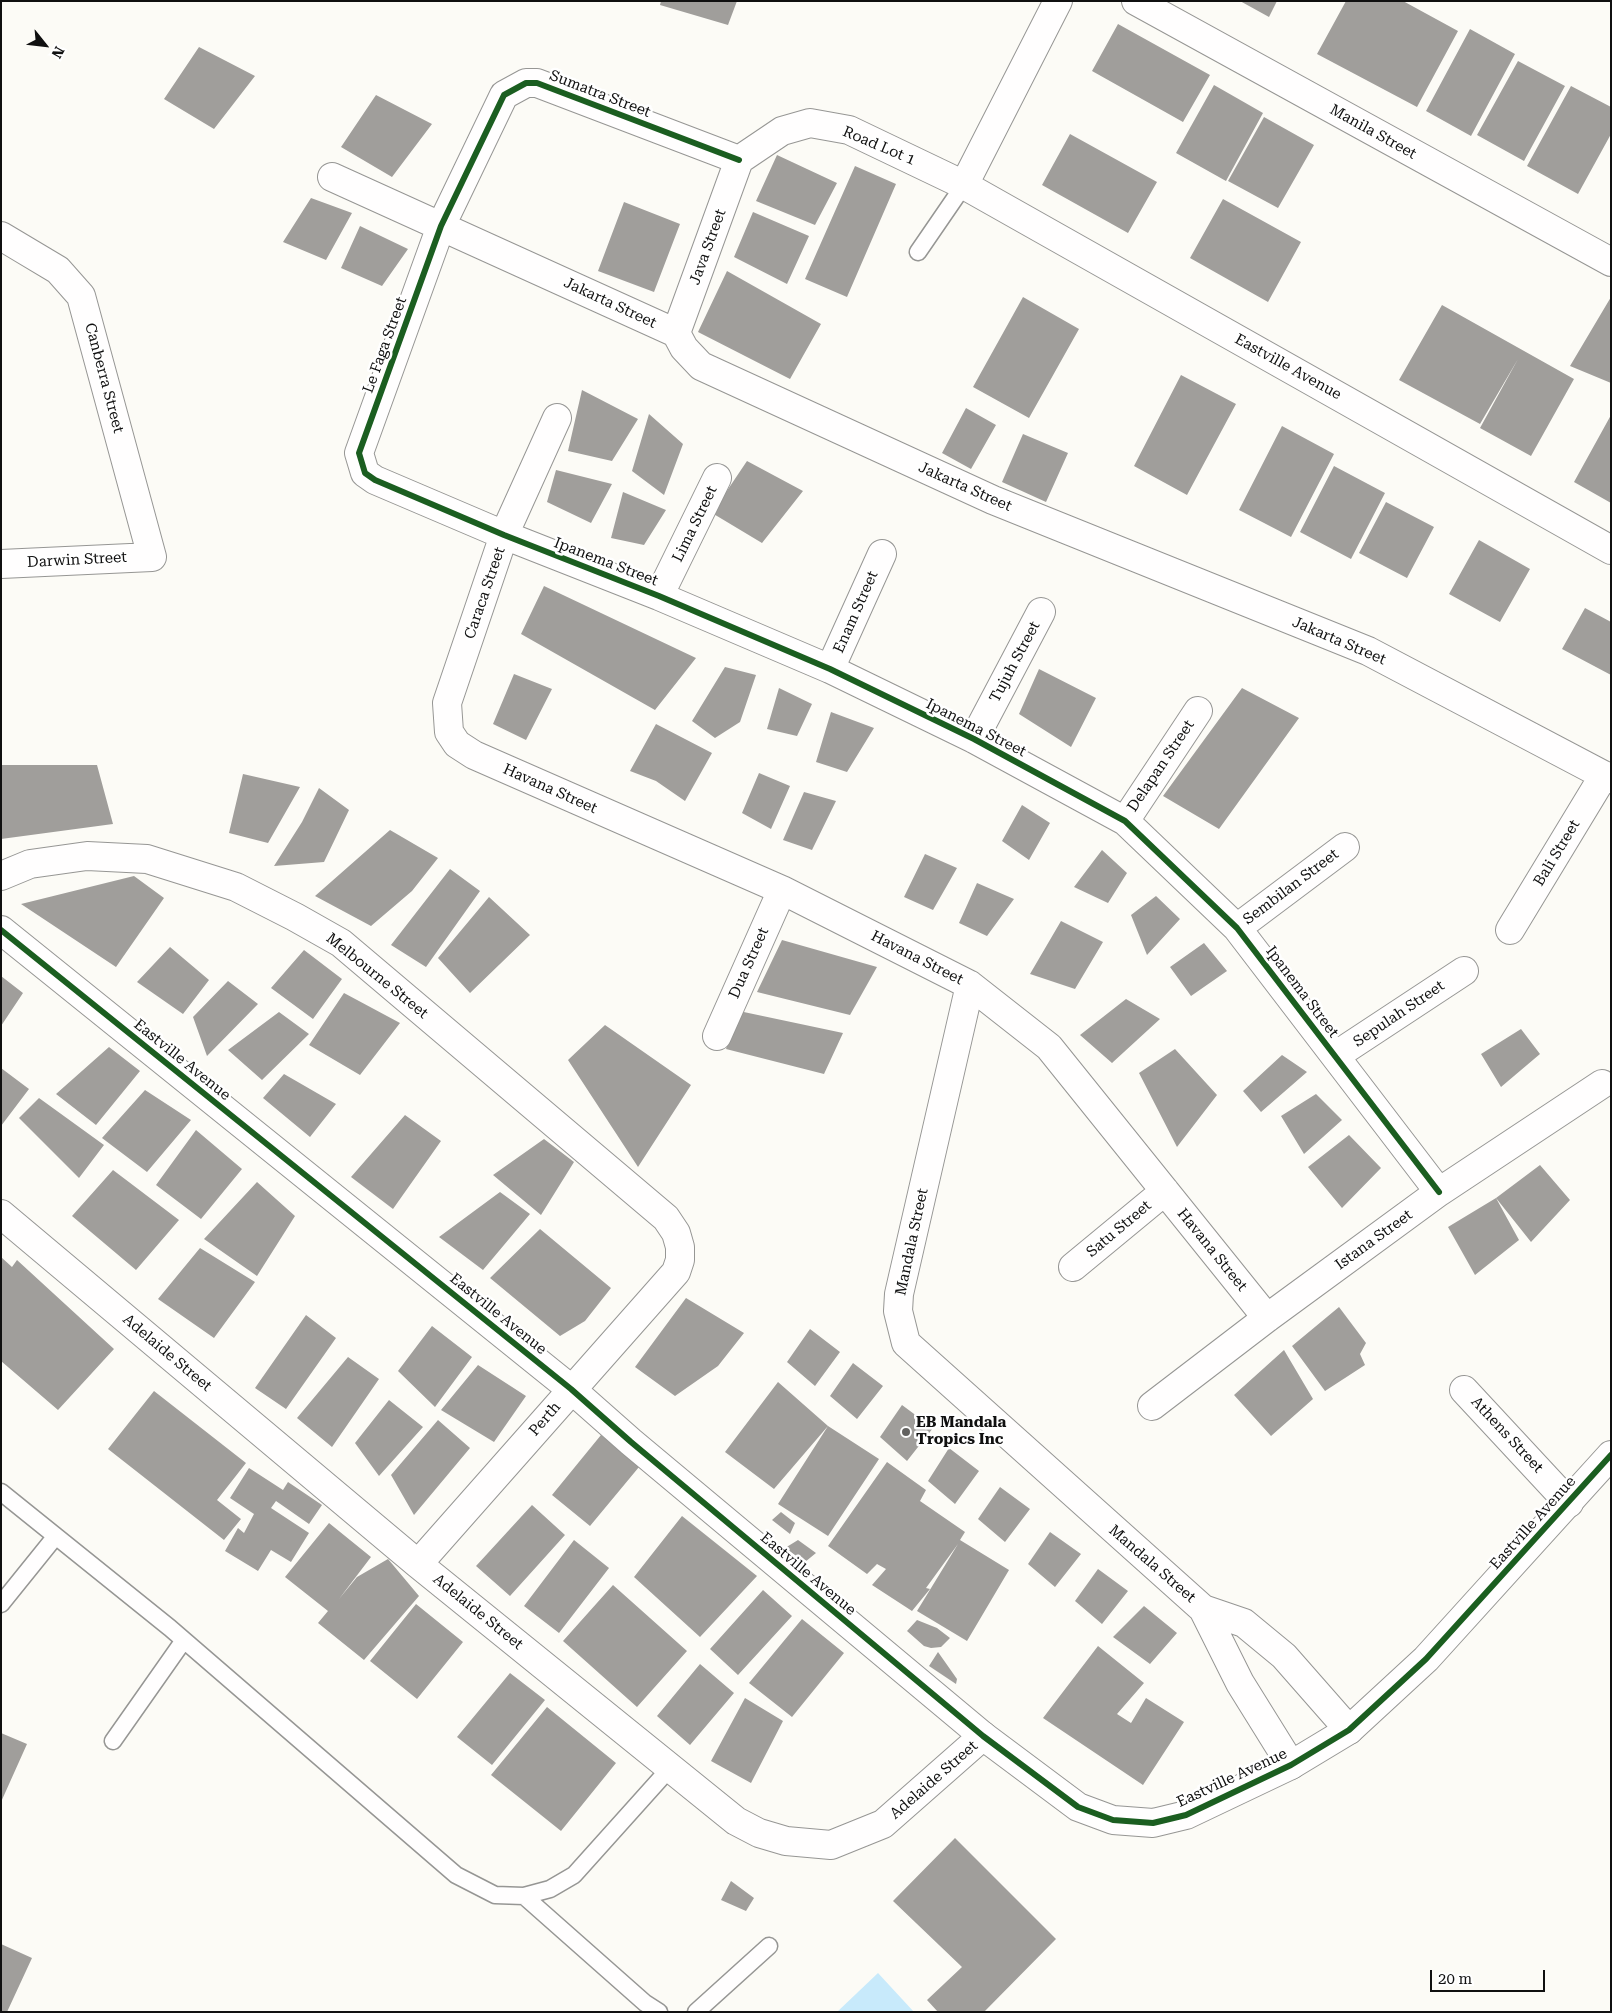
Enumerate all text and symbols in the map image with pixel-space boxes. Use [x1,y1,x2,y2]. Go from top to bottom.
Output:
north arrow [20,20,70,70]
text: N [49,44,68,61]
street label: Sumatra Street [547,66,653,122]
street label: Manila Street [1327,101,1419,163]
street label: Road Lot 1 [840,123,918,169]
street label: Java Street [686,207,730,287]
street label: Jakarta Street [561,274,659,332]
street label: Le Faga Street [359,294,411,396]
street label: Canberra Street [81,321,127,435]
street label: Eastville Avenue [1231,330,1345,404]
street label: Jakarta Street [916,458,1014,516]
street label: Lima Street [669,483,721,565]
street label: Ipanema Street [551,534,661,590]
street label: Caraca Street [461,545,509,641]
street label: Darwin Street [27,548,127,572]
street label: Enam Street [830,568,882,656]
street label: Jakarta Street [1289,613,1389,669]
street label: Tujuh Street [986,618,1044,706]
street label: Ipanema Street [923,695,1029,761]
street label: Delapan Street [1124,717,1198,815]
street label: Havana Street [500,760,600,818]
street label: Bali Street [1530,817,1584,889]
street label: Sembilan Street [1240,845,1342,929]
street label: Dua Street [725,925,773,1001]
street label: Havana Street [868,927,966,989]
street label: Melbourne Street [322,929,432,1023]
street label: Ipanema Street [1262,943,1342,1041]
street label: Sepulah Street [1350,977,1448,1051]
street label: Eastville Avenue [130,1015,234,1105]
street label: Mandala Street [892,1187,932,1297]
street label: Satu Street [1083,1197,1155,1261]
street label: Havana Street [1173,1205,1251,1295]
street label: Istana Street [1332,1206,1416,1274]
street label: Eastville Avenue [446,1269,550,1359]
street label: Adelaide Street [119,1311,215,1395]
street label: Athens Street [1467,1393,1547,1477]
street label: Perth [525,1398,565,1440]
place label: EB Mandala Tropics Inc [916,1414,1006,1449]
marker: EB Mandala Tropics Inc [900,1426,912,1438]
street label: Eastville Avenue [1486,1473,1580,1573]
street label: Mandala Street [1105,1521,1199,1607]
street label: Eastville Avenue [757,1529,859,1619]
street label: Adelaide Street [429,1570,527,1654]
street label: Adelaide Street [886,1737,982,1823]
street label: Eastville Avenue [1174,1745,1290,1811]
scale bar [1432,1960,1547,1992]
text: 20 m [1438,1970,1472,1988]

